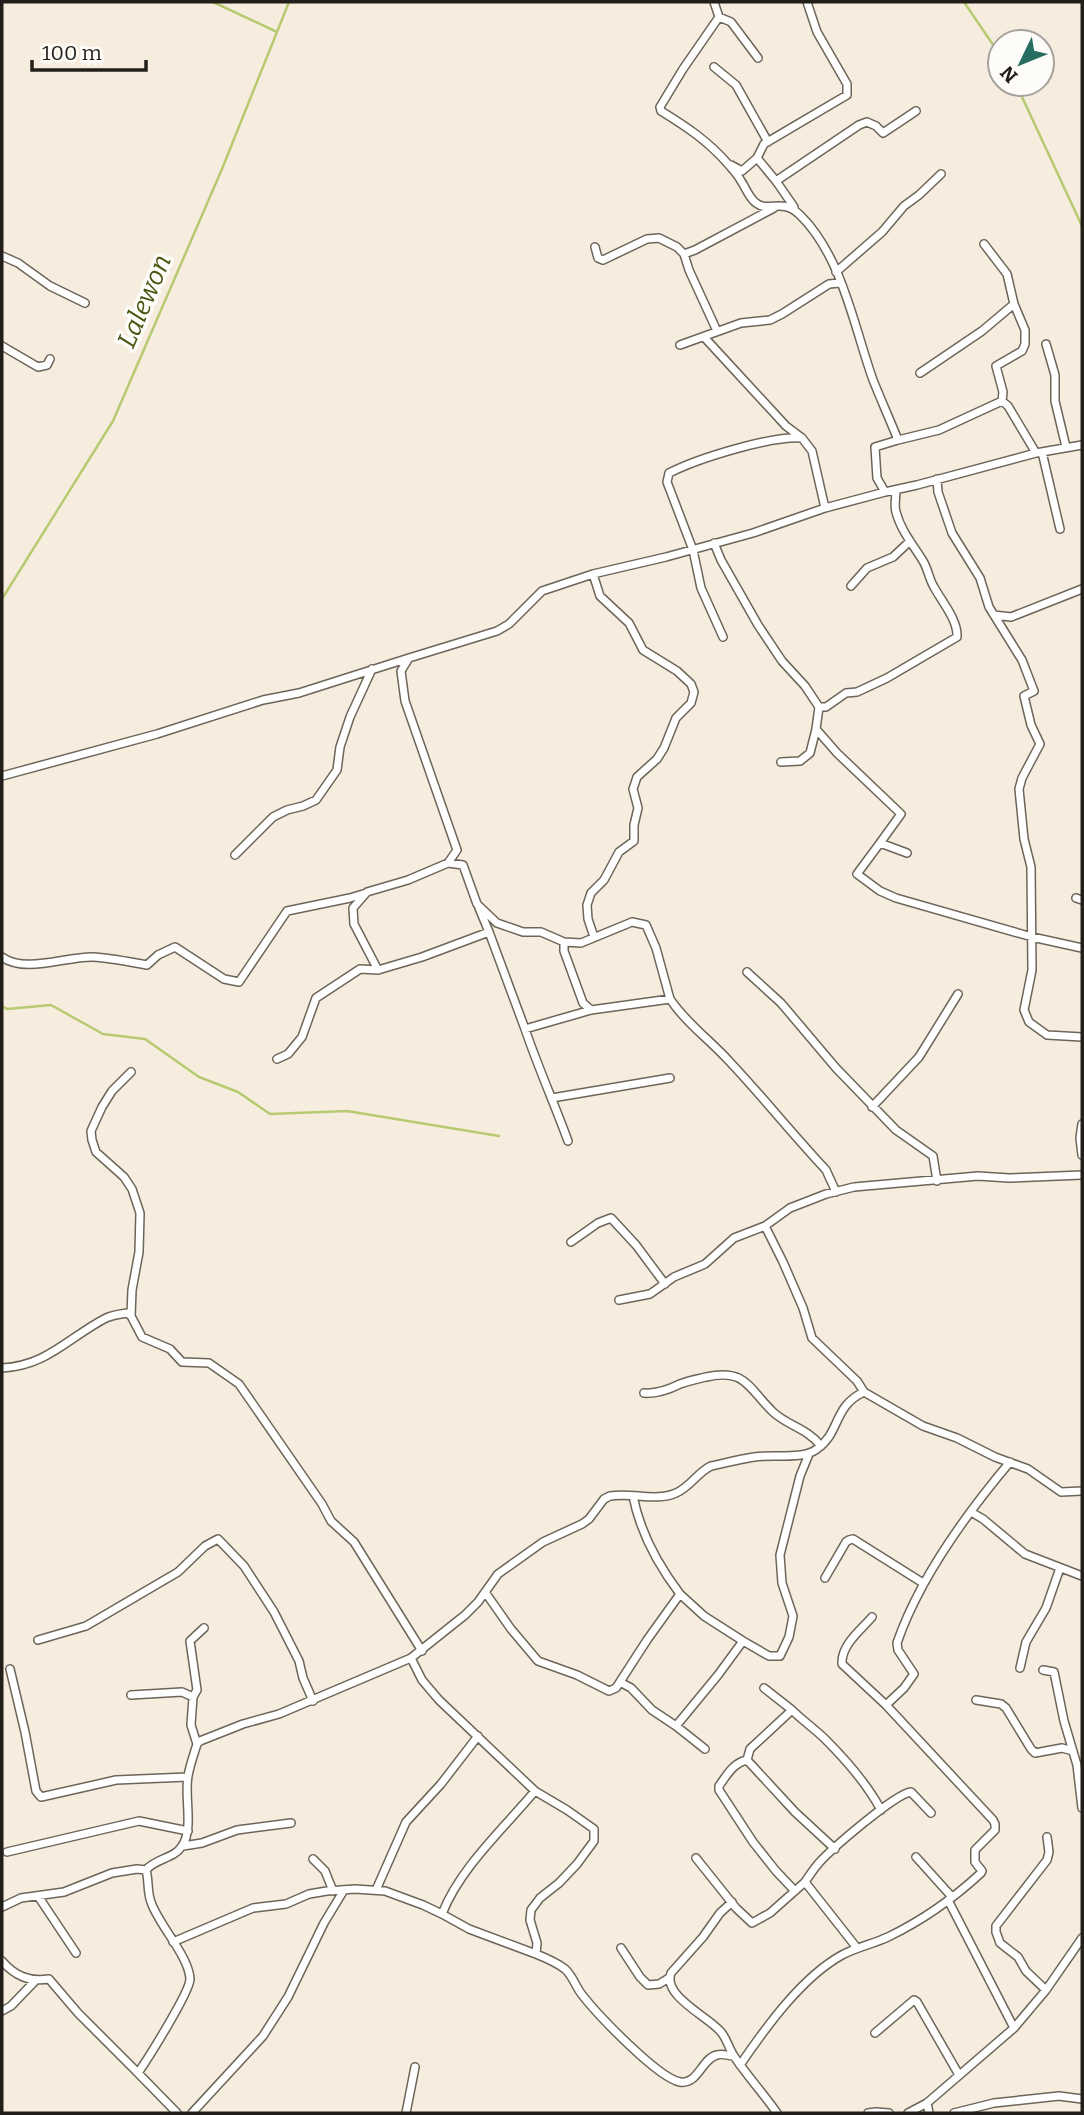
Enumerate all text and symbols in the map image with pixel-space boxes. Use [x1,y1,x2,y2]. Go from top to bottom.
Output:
scale bar [32,28,145,72]
north arrow [986,28,1056,98]
text: 100 m [42,40,102,66]
text: N [995,61,1022,87]
water label: Lalewon [111,250,178,352]

